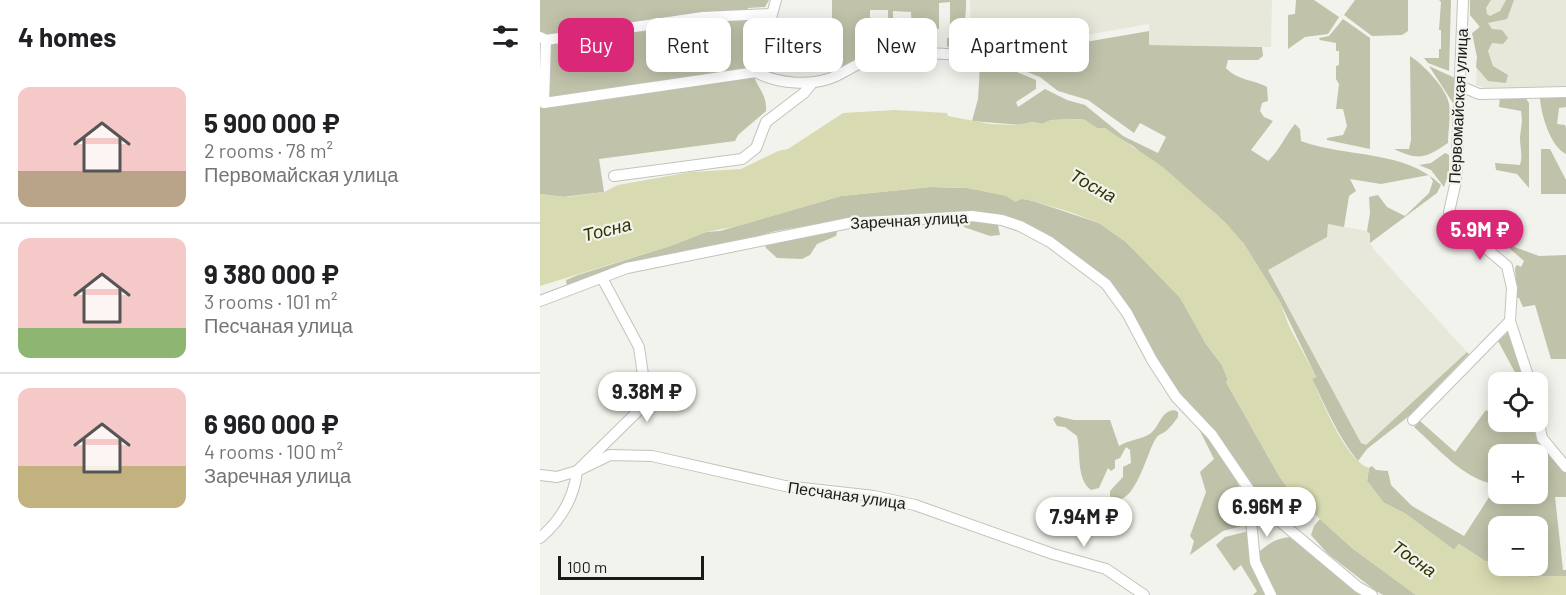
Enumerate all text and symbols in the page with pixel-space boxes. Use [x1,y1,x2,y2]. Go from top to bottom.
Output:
chip: Buy [558,18,634,72]
chip: Rent [646,18,731,72]
chip: Filters [743,18,843,72]
chip: New [855,18,937,72]
chip: Apartment [949,18,1089,72]
icon: filters [489,20,522,53]
text: 4 homes [18,21,116,52]
street label: Первомайская улица [1444,28,1471,184]
text: 5 900 000 ₽ [204,107,340,138]
icon: home [66,111,138,183]
text: 2 rooms · 78 m² [204,138,333,162]
text: Первомайская улица [204,162,398,186]
water label: Тосна [1067,164,1120,207]
street label: Заречная улица [850,207,968,232]
pin: 5.9M ₽ [1431,210,1529,261]
water label: Тосна [580,212,633,246]
text: 5.9M ₽ [1450,217,1510,241]
text: 9 380 000 ₽ [204,258,339,289]
icon: home [66,262,138,334]
text: 3 rooms · 101 m² [204,289,337,313]
text: Песчаная улица [204,313,353,337]
pin: 9.38M ₽ [592,372,702,423]
map controls [1488,372,1548,576]
button: locate [1488,372,1548,432]
text: 9.38M ₽ [612,379,682,403]
text: 6 960 000 ₽ [204,408,339,439]
icon: home [66,412,138,484]
text: 4 rooms · 100 m² [204,439,343,463]
button: + [1488,444,1548,504]
text: Заречная улица [204,463,351,487]
street label: Песчаная улица [787,477,907,512]
pin: 6.96M ₽ [1212,487,1322,538]
text: 6.96M ₽ [1232,494,1302,518]
pin: 7.94M ₽ [1029,497,1139,548]
text: 7.94M ₽ [1049,504,1119,528]
button: − [1488,516,1548,576]
water label: Тосна [1388,535,1441,581]
scale bar [558,553,704,580]
text: 100 m [567,557,607,576]

